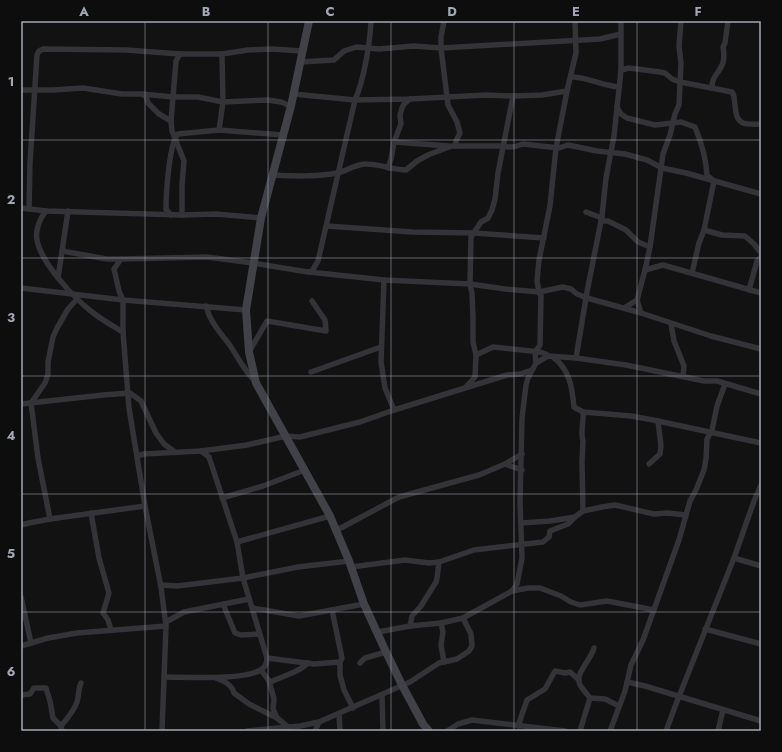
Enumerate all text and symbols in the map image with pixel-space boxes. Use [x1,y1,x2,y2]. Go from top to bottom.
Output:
text: A [78,2,89,21]
text: B [202,2,211,21]
text: C [325,2,335,21]
text: D [447,2,457,21]
text: E [572,2,580,21]
text: F [694,2,702,21]
text: 1 [8,72,14,91]
text: 2 [7,190,15,209]
text: 3 [7,308,15,327]
text: 4 [6,426,16,445]
text: 5 [7,544,15,563]
text: 6 [7,662,16,681]

